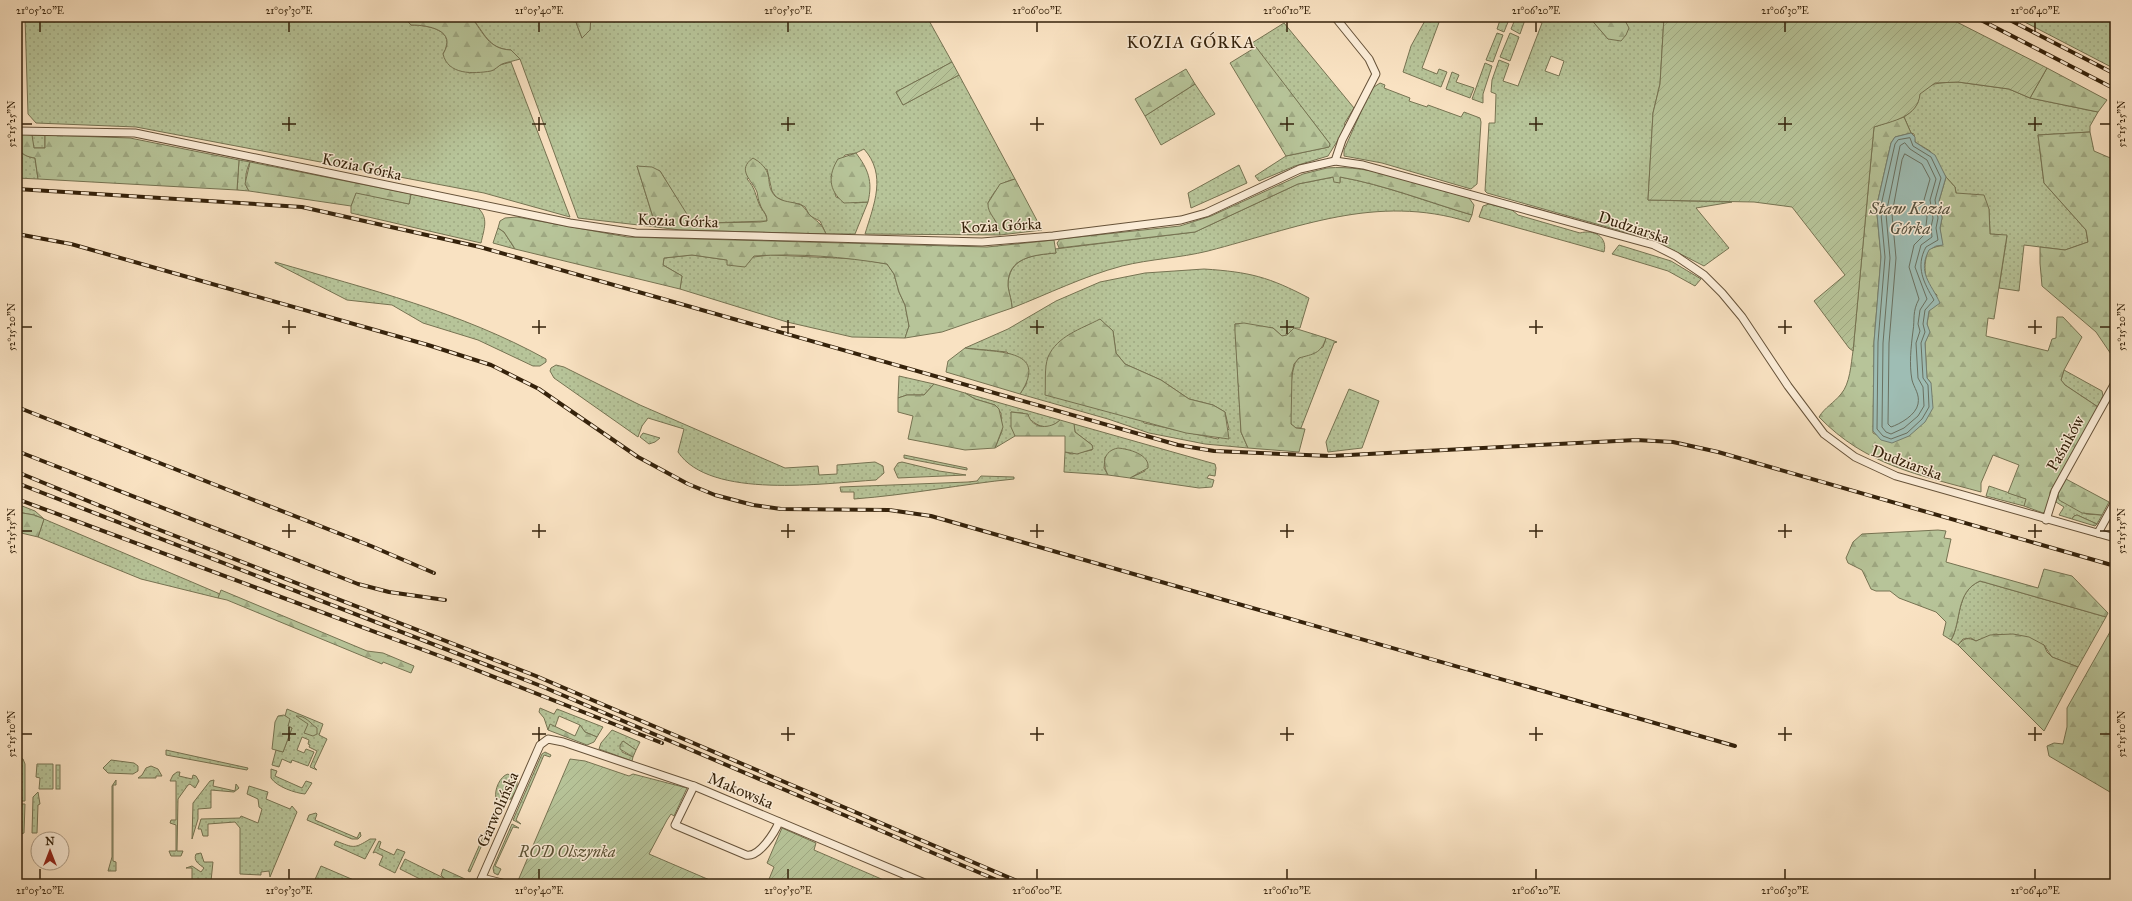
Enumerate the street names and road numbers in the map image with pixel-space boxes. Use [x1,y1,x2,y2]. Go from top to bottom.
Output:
street label: Kozia Górka [320,149,404,184]
street label: Dudziarska [1596,207,1672,248]
street label: Kozia Górka [637,210,719,231]
street label: Kozia Górka [960,214,1042,237]
street label: Paśników [2042,412,2089,474]
street label: Dudziarska [1869,441,1945,484]
street label: Garwolińska [472,768,523,850]
street label: Makowska [705,768,777,813]

